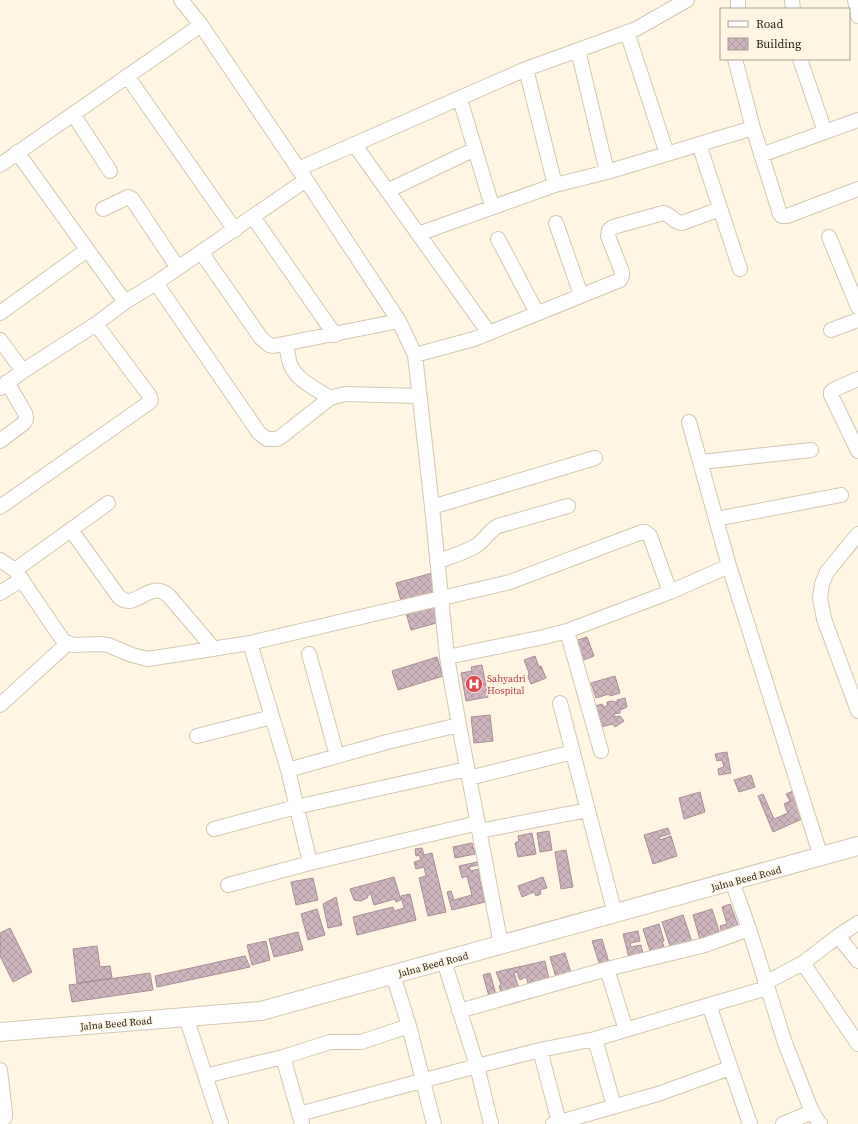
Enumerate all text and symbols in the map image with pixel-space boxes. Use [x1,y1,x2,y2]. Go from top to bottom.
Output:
legend [720,8,850,60]
text: Road [756,16,783,32]
text: Building [756,36,801,52]
place label: Sahyadri Hospital [487,672,526,697]
hospital icon: Sahyadri Hospital [464,674,484,694]
street label: Jalna Beed Road [709,863,783,894]
street label: Jalna Beed Road [396,949,470,980]
street label: Jalna Beed Road [79,1014,153,1033]

